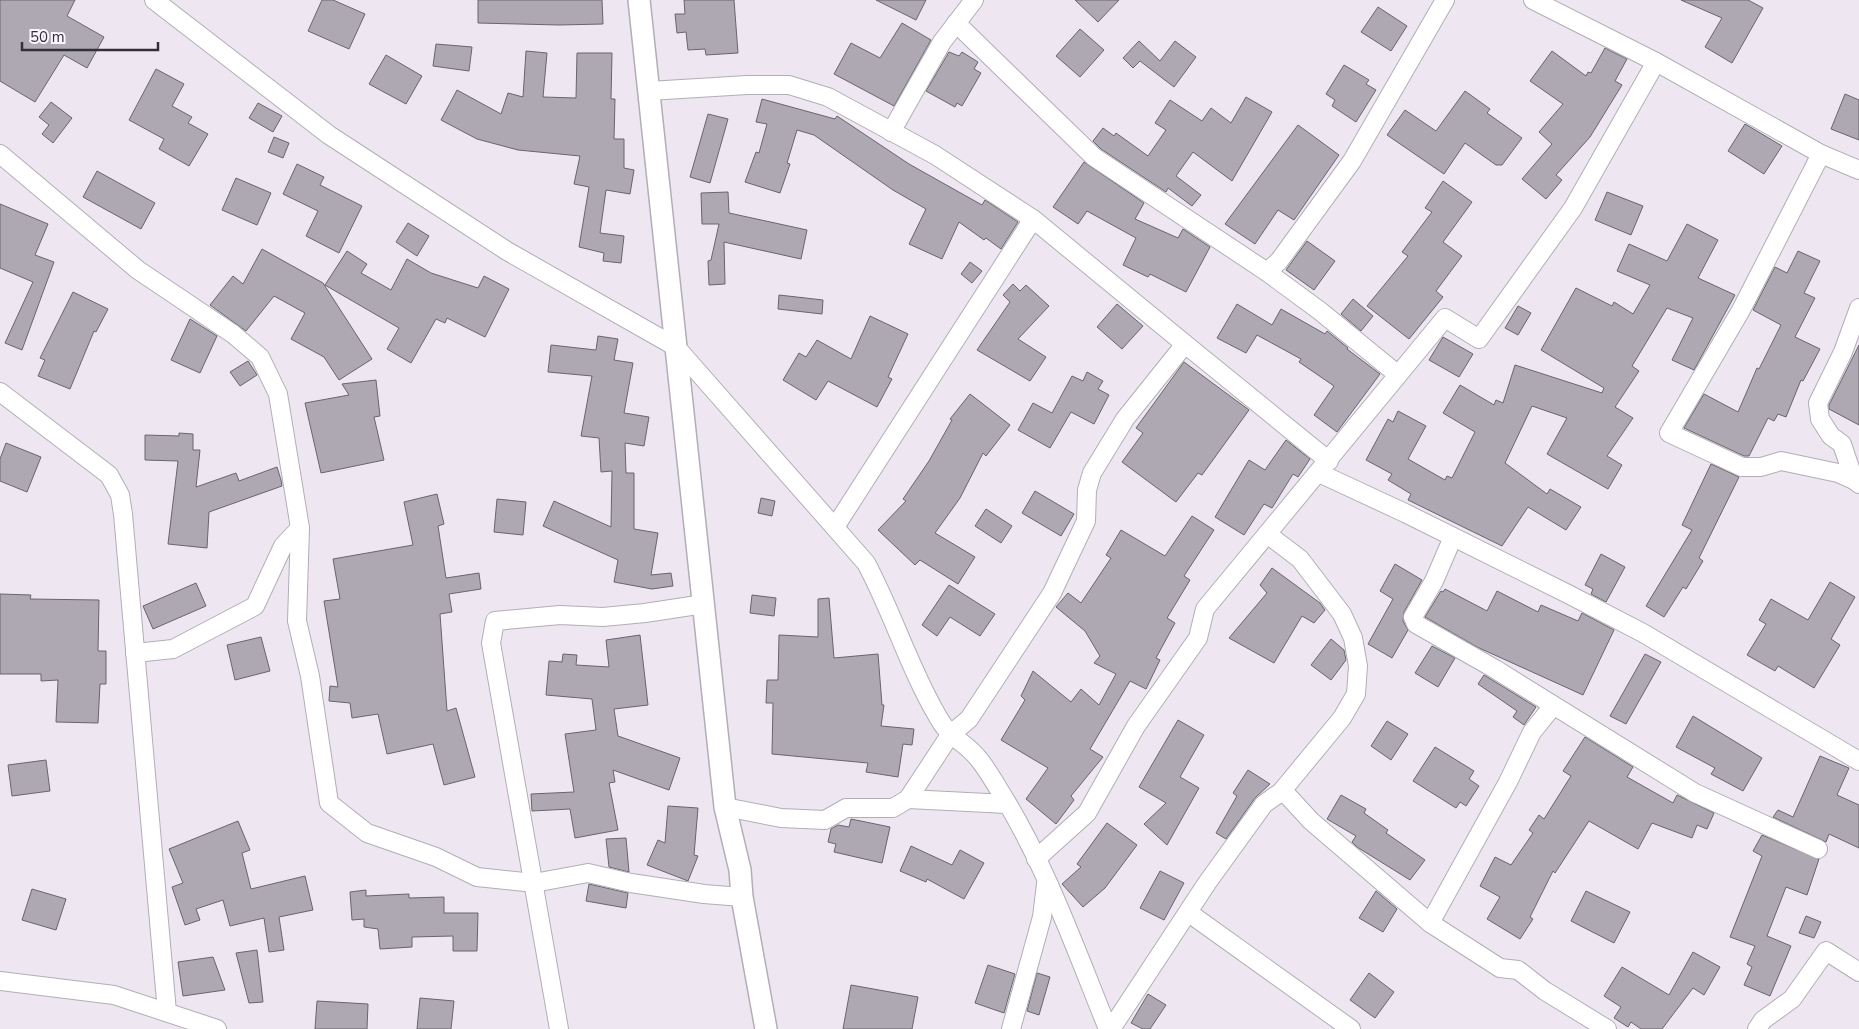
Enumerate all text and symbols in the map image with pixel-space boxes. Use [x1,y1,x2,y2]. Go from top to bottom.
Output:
scale bar [22,20,159,52]
text: 50 m [30,27,65,47]

